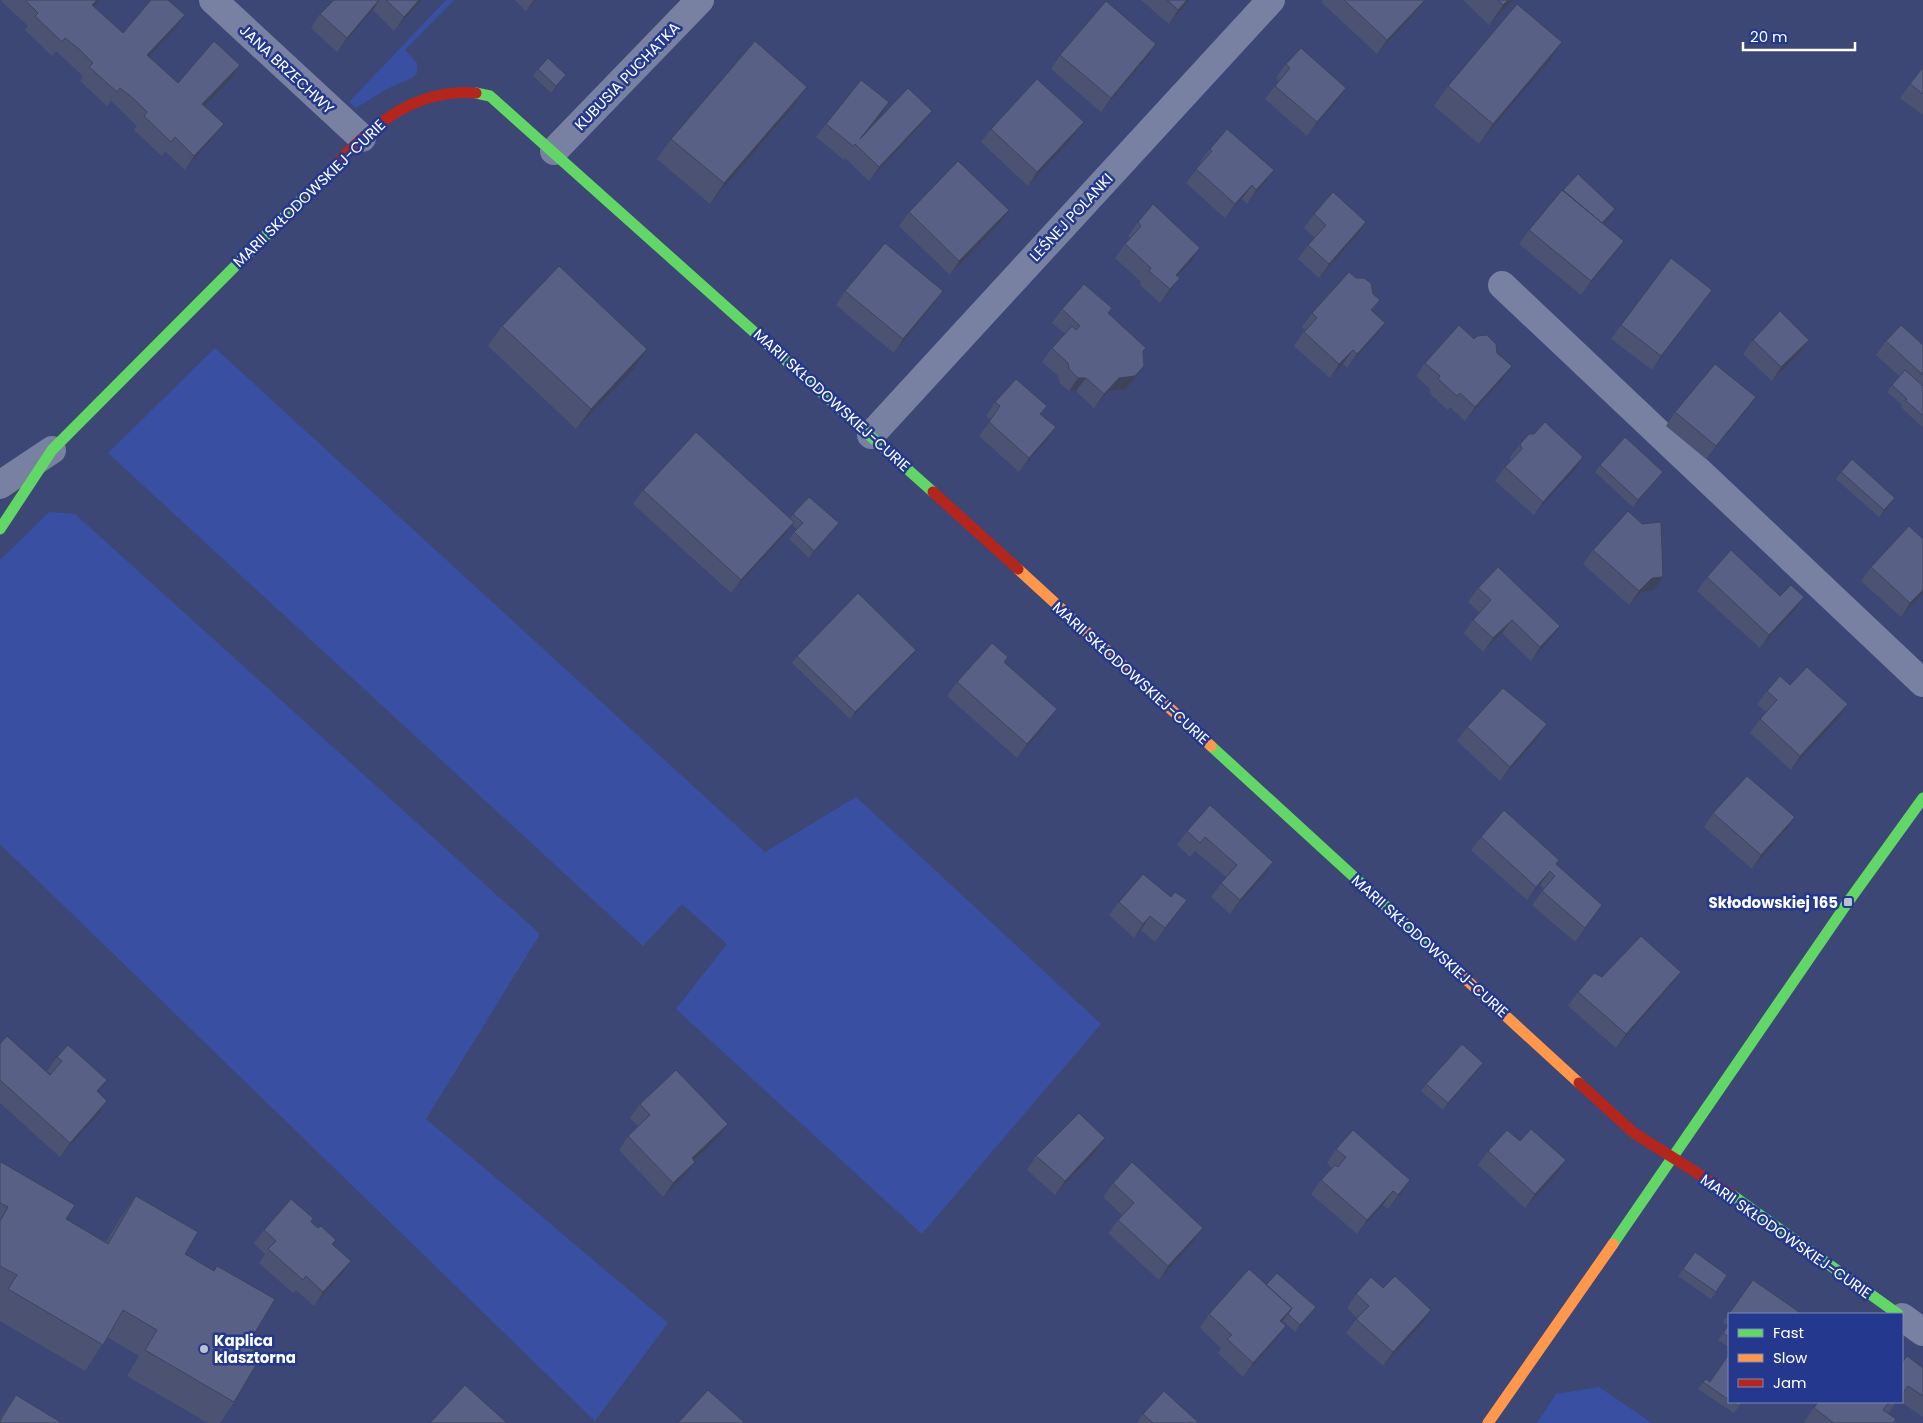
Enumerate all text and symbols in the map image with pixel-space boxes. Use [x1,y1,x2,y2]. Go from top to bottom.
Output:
street label: KUBUSIA PUCHATKA [570,17,684,135]
street label: JANA BRZECHWY [235,20,339,119]
scale bar [1743,20,1856,52]
text: 20 m [1750,26,1788,47]
street label: MARII SKŁODOWSKIEJ-CURIE [228,114,390,272]
street label: LEŚNEJ POLANKI [1025,168,1117,266]
street label: MARII SKŁODOWSKIEJ-CURIE [749,324,915,476]
street label: MARII SKŁODOWSKIEJ-CURIE [1048,597,1214,749]
street label: MARII SKŁODOWSKIEJ-CURIE [1347,870,1513,1022]
place label: Skłodowskiej 165 [1709,892,1838,913]
marker: Skłodowskiej 165 [1842,896,1854,908]
street label: MARII SKŁODOWSKIEJ-CURIE [1696,1169,1876,1303]
legend [1728,1313,1903,1403]
text: Fast [1773,1322,1804,1343]
place label: Kaplica klasztorna [214,1330,296,1368]
marker: Kaplica klasztorna [198,1343,210,1355]
text: Slow [1773,1347,1808,1368]
text: Jam [1773,1372,1807,1393]

